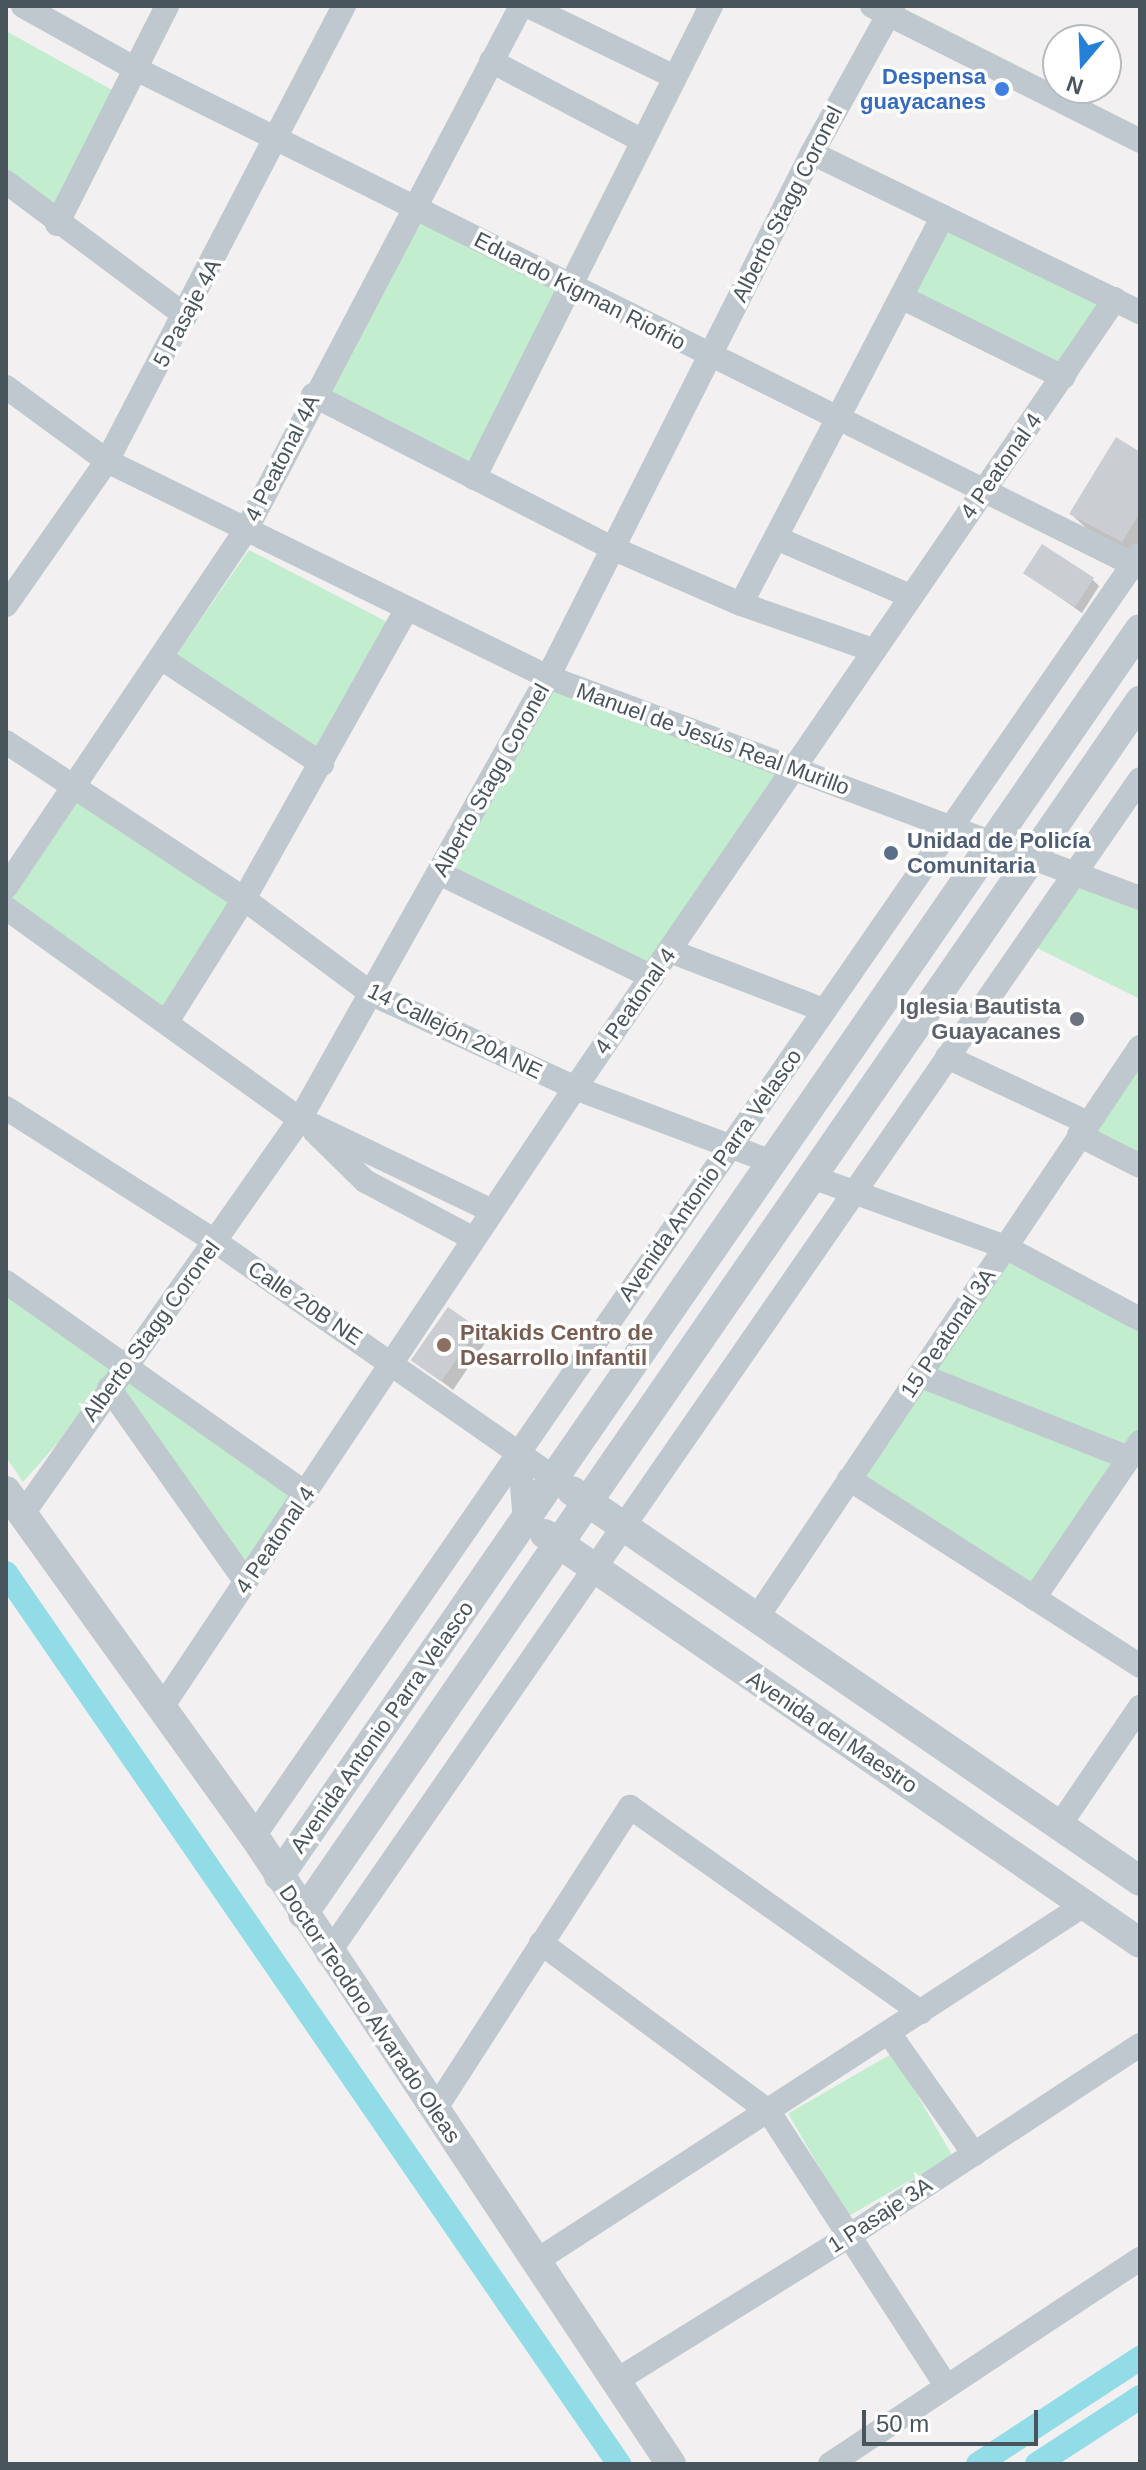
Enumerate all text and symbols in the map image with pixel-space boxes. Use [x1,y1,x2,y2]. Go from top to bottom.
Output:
north arrow [1042,24,1122,104]
place label: Despensa guayacanes [860,63,986,114]
text: N [1063,71,1086,100]
marker: Despensa guayacanes [993,80,1011,98]
street label: Alberto Stagg Coronel [726,102,848,306]
street label: Eduardo Kigman Riofrio [470,226,690,356]
street label: 5 Pasaje 4A [147,254,227,372]
street label: 4 Peatonal 4A [239,390,325,526]
street label: 4 Peatonal 4 [955,408,1047,524]
street label: Manuel de Jesús Real Murillo [573,677,853,801]
street label: Alberto Stagg Coronel [427,679,555,881]
place label: Unidad de Policía Comunitaria [907,827,1090,878]
marker: Unidad de Policía Comunitaria [882,844,900,862]
street label: 4 Peatonal 4 [589,943,681,1059]
street label: 14 Callejón 20A NE [363,977,547,1085]
place label: Iglesia Bautista Guayacanes [900,993,1061,1044]
marker: Iglesia Bautista Guayacanes [1068,1010,1086,1028]
street label: Avenida Antonio Parra Velasco [612,1043,808,1307]
street label: Alberto Stagg Coronel [77,1236,225,1426]
street label: Calle 20B NE [243,1255,367,1351]
street label: 15 Peatonal 3A [895,1263,1001,1403]
place label: Pitakids Centro de Desarrollo Infantil [460,1319,653,1370]
marker: Pitakids Centro de Desarrollo Infantil [435,1336,453,1354]
street label: 4 Peatonal 4 [230,1481,320,1599]
street label: Avenida Antonio Parra Velasco [284,1595,480,1859]
street label: Avenida del Maestro [742,1665,922,1799]
street label: Doctor Teodoro Alvarado Oleas [273,1879,467,2149]
street label: 1 Pasaje 3A [823,2172,937,2258]
scale bar [866,2394,1042,2444]
text: 50 m [876,2410,929,2437]

